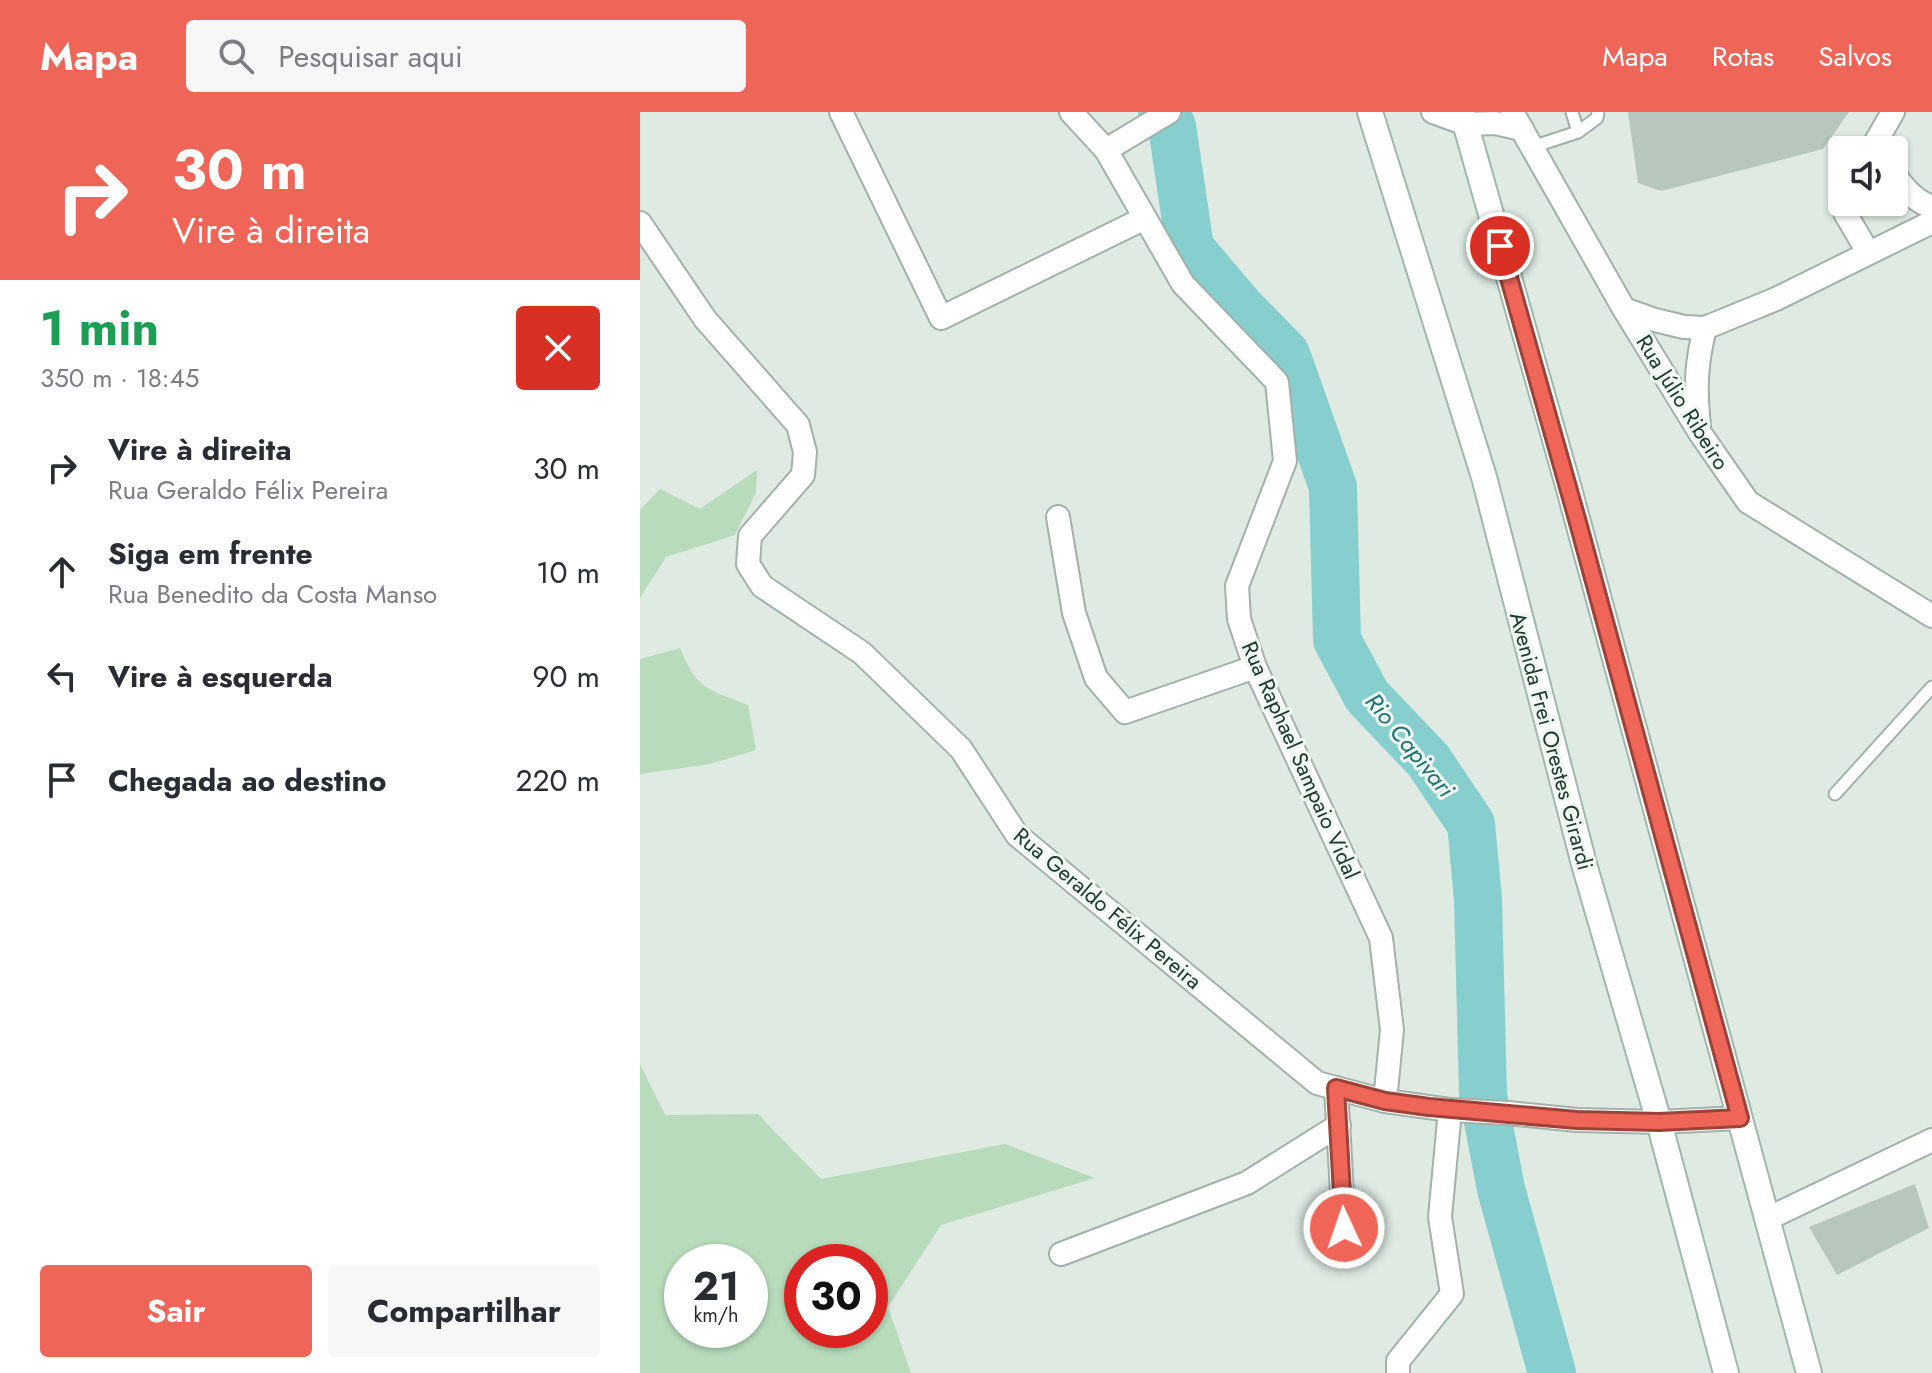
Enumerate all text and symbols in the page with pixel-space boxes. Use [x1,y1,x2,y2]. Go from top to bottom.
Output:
search box [186,20,746,92]
text: Mapa [40,29,138,84]
icon: search [214,34,258,78]
text: Pesquisar aqui [278,35,463,78]
text: Mapa [1602,36,1668,77]
text: Rotas [1712,36,1774,77]
text: Salvos [1818,36,1892,77]
text: 30 m [172,129,307,210]
map controls [1828,136,1908,216]
button: sound [1828,136,1908,216]
icon: right [40,144,144,248]
text: Vire à direita [172,204,370,256]
pin [1466,212,1534,280]
icon: arrive [1478,224,1522,268]
text: 1 min [40,294,159,363]
button: close [516,306,600,390]
street label: Rua Júlio Ribeiro [1629,328,1737,476]
text: 350 m · 18:45 [40,359,199,397]
text: Vire à direita [108,428,292,471]
icon: right [40,446,84,490]
text: 30 m [533,447,600,490]
text: Rua Geraldo Félix Pereira [108,471,388,509]
text: Siga em frente [108,532,313,575]
icon: ahead [40,550,84,594]
text: 10 m [536,551,600,594]
text: Rua Benedito da Costa Manso [108,575,437,613]
street label: Avenida Frei Orestes Girardi [1502,608,1602,874]
street label: Rua Raphael Sampaio Vidal [1234,636,1368,884]
icon: left [40,654,84,698]
text: Vire à esquerda [108,655,333,698]
text: 90 m [532,655,600,698]
water label: Rio Capivari [1357,685,1464,805]
icon: arrive [40,758,84,802]
text: Chegada ao destino [108,759,386,802]
text: 220 m [515,759,600,802]
street label: Rua Geraldo Félix Pereira [1007,820,1209,996]
position arrow [1302,1186,1386,1270]
speed limit sign: 30 [784,1244,888,1348]
text: 21 [693,1257,739,1315]
button: Sair [40,1265,312,1357]
button: Compartilhar [328,1265,600,1357]
text: km/h [693,1301,739,1330]

